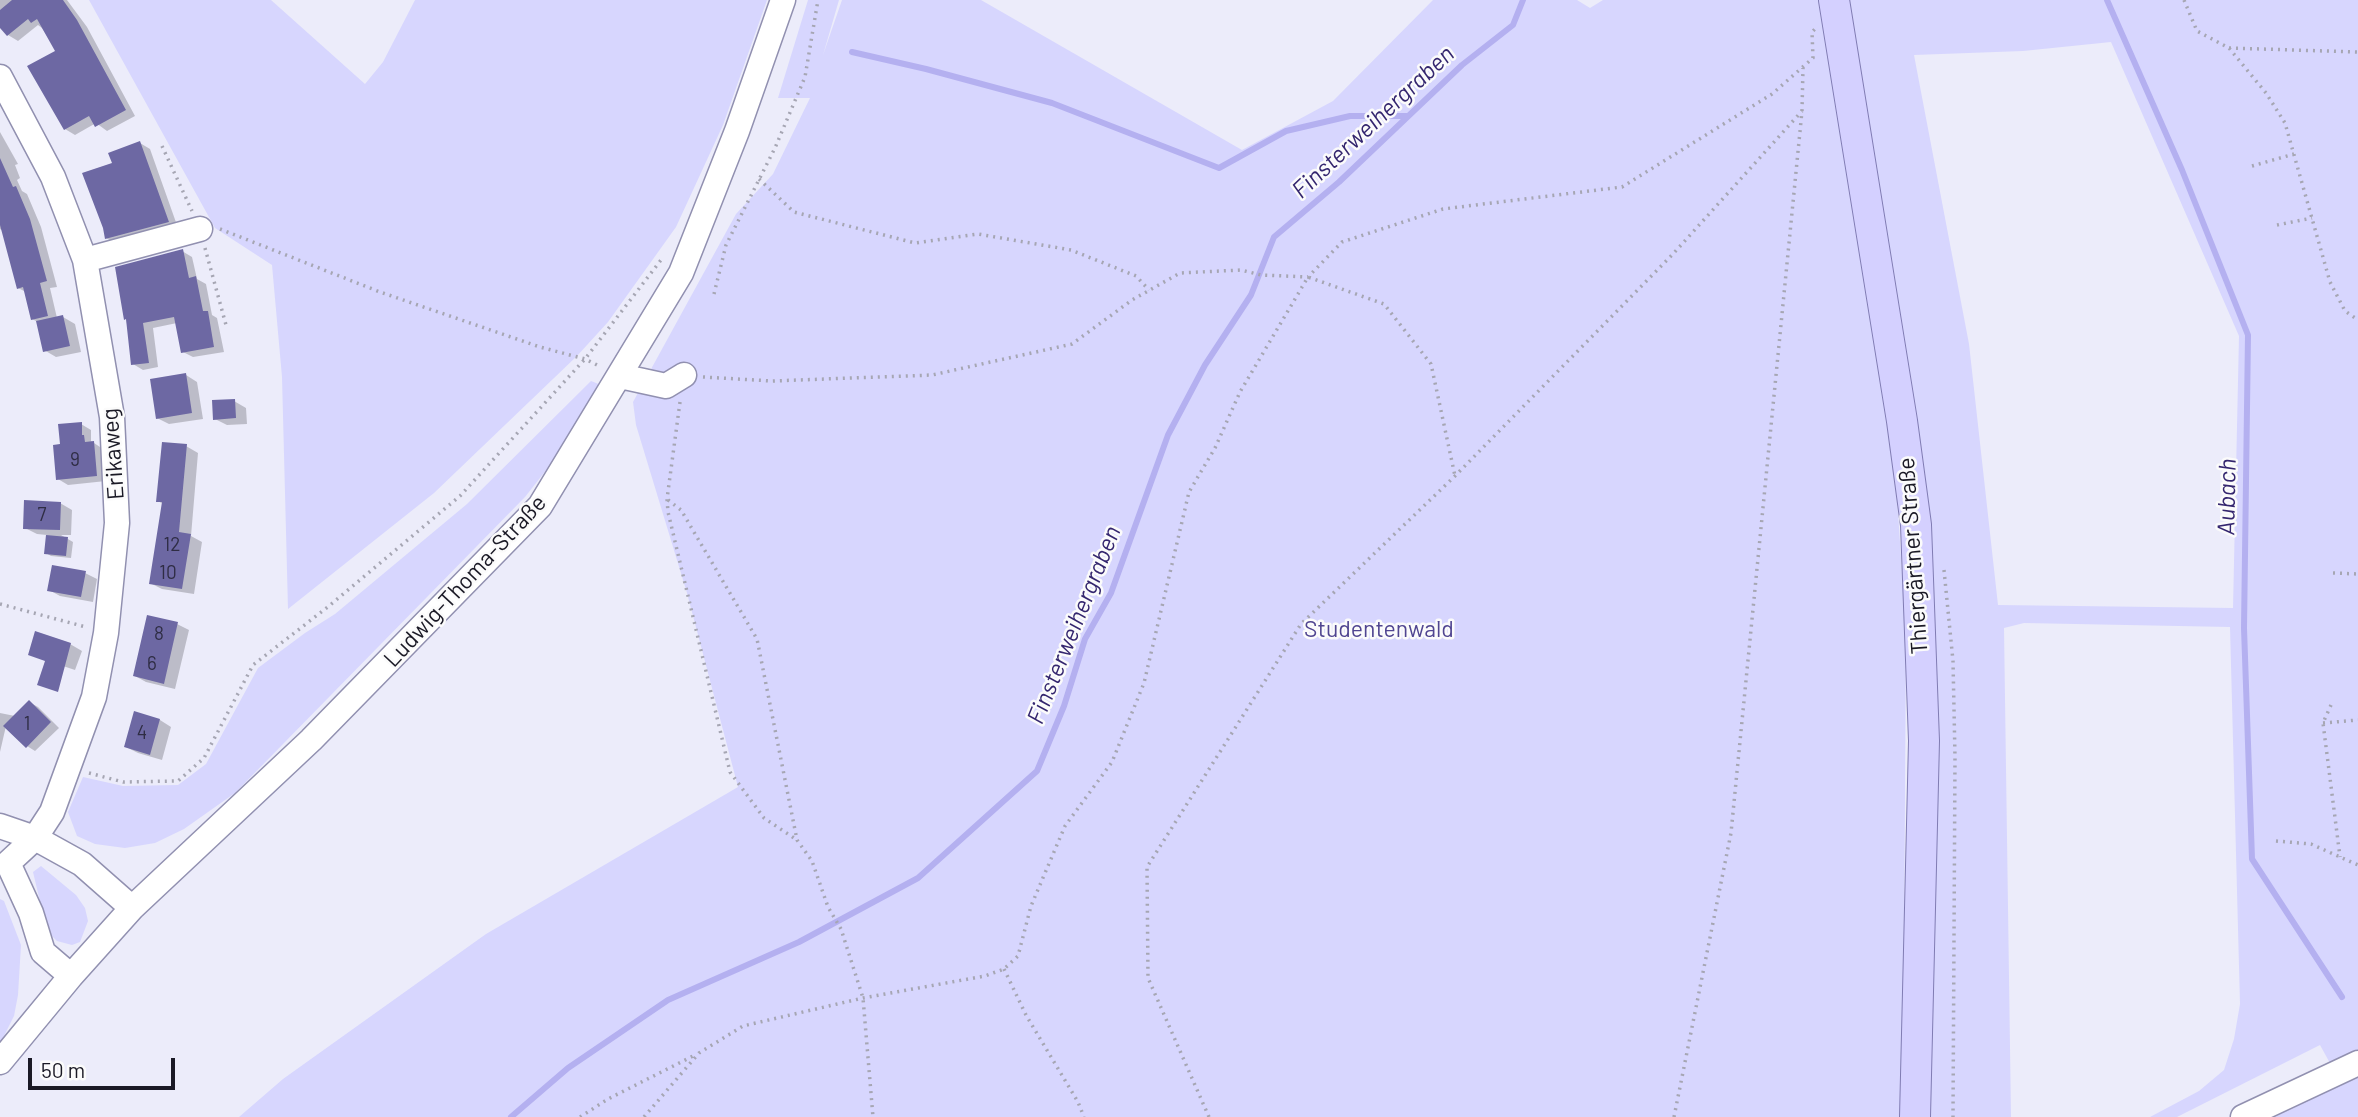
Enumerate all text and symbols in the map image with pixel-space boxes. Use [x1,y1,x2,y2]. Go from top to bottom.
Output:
water label: Finsterweihergraben [1286,39,1460,205]
street label: Erikaweg [96,407,130,501]
house number: 9 [70,449,80,471]
street label: Thiergärtner Straße [1892,457,1934,655]
water label: Aubach [2212,458,2242,536]
street label: Ludwig-Thoma-Straße [378,489,552,673]
house number: 7 [38,504,46,526]
water label: Finsterweihergraben [1021,522,1127,728]
house number: 12 [164,534,180,556]
house number: 10 [159,562,177,584]
park label: Studentenwald [1304,615,1454,643]
house number: 8 [154,623,164,645]
house number: 6 [147,653,157,675]
house number: 1 [24,713,30,735]
house number: 4 [137,722,147,744]
scale bar [32,1044,178,1088]
text: 50 m [41,1057,85,1082]

